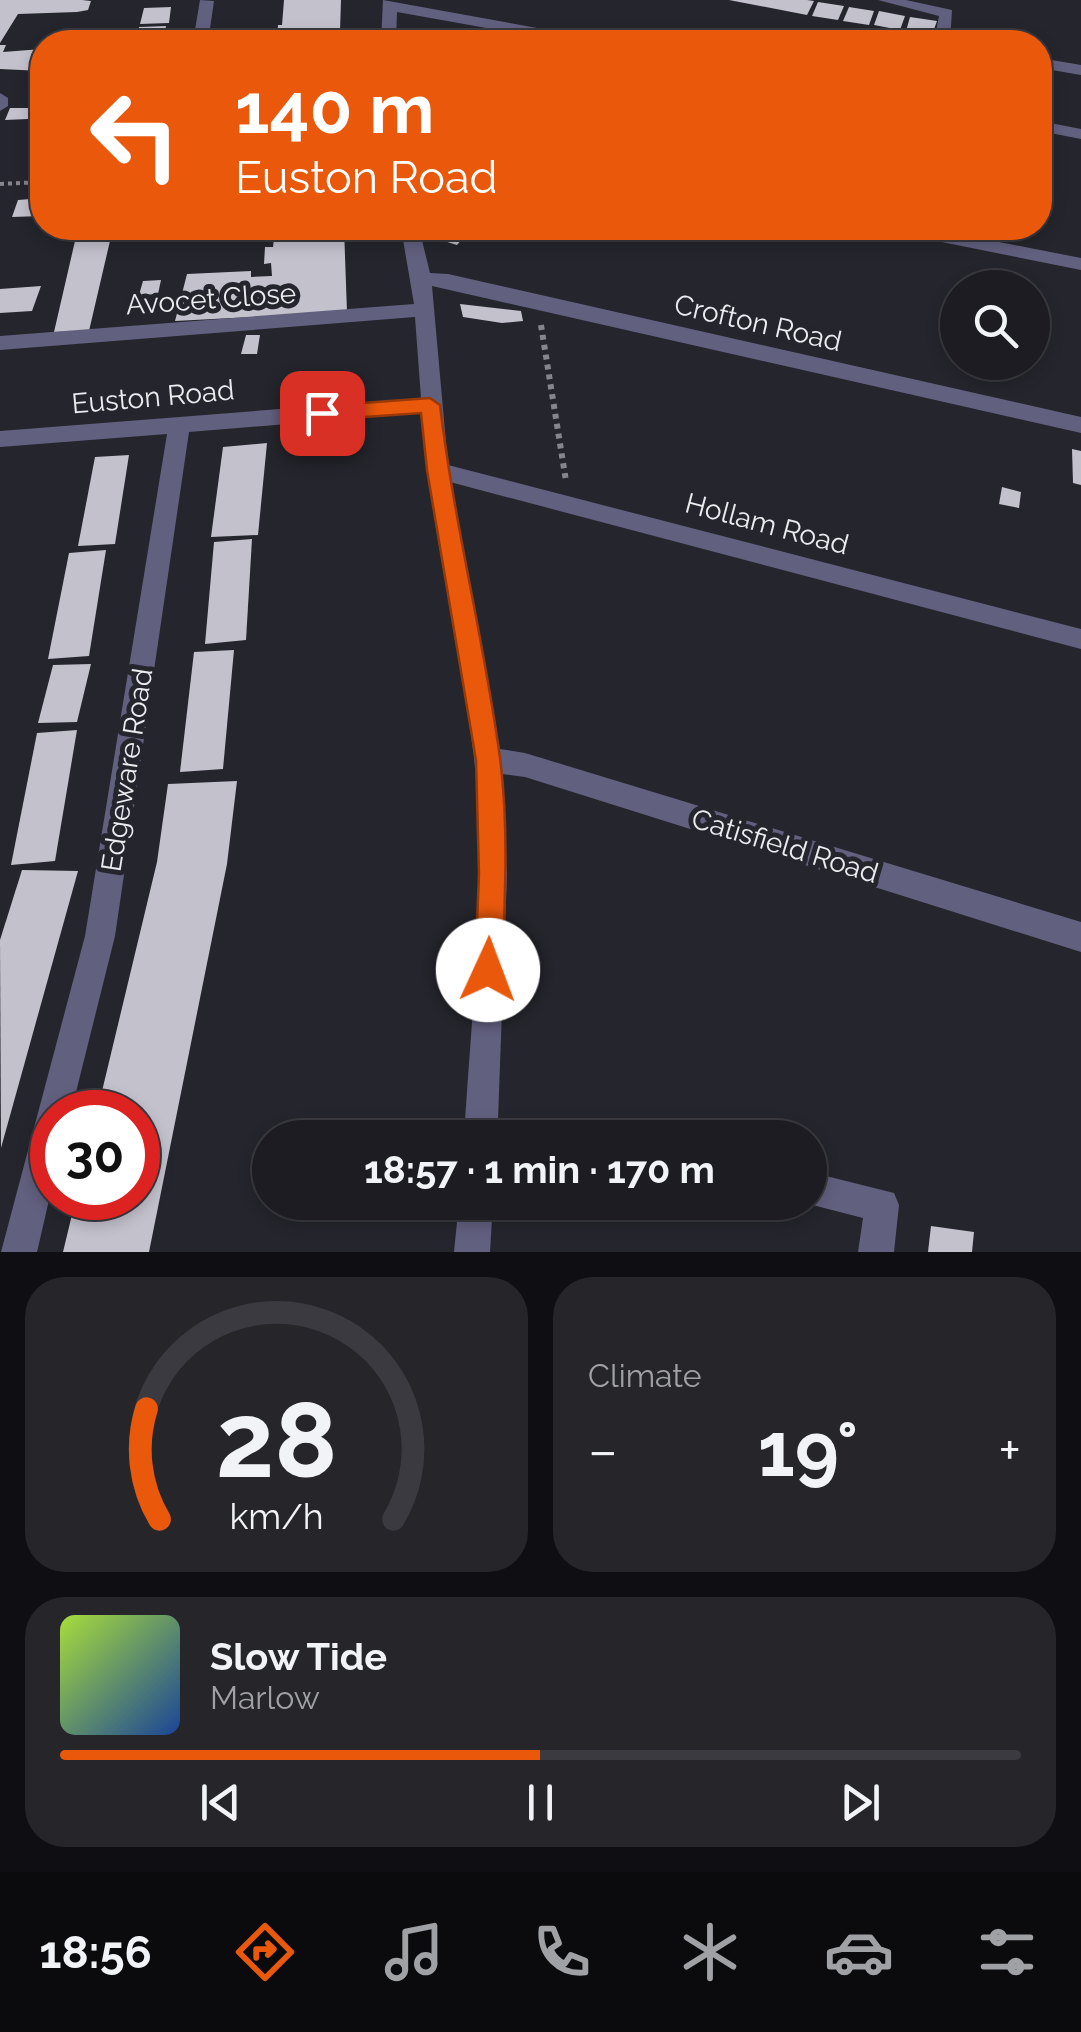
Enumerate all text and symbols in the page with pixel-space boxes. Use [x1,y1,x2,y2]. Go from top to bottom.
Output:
text: 140 m [235,67,435,149]
icon: left [70,70,200,200]
text: Euston Road [235,151,497,204]
map controls [940,270,1050,380]
button: search [940,270,1050,380]
street label: Avocet Close [125,277,297,321]
street label: Crofton Road [671,288,845,358]
pin [280,371,365,456]
street label: Euston Road [70,373,236,421]
icon: arrive [295,386,350,441]
street label: Hollam Road [682,486,852,562]
street label: Edgeware Road [95,666,159,874]
street label: Catisfield Road [688,802,882,890]
position arrow [436,918,540,1022]
speed limit sign: 30 [30,1090,160,1220]
text: 18:57 · 1 min · 170 m [364,1147,715,1192]
text: Climate [588,1357,702,1394]
text: 28 [216,1379,337,1501]
text: 19° [758,1405,858,1494]
text: − [588,1418,618,1483]
text: + [998,1418,1021,1483]
text: km/h [229,1495,324,1537]
text: Slow Tide [210,1634,387,1679]
text: Marlow [210,1679,320,1716]
icon: previous [193,1775,248,1830]
icon: pause [513,1775,568,1830]
icon: next [833,1775,888,1830]
icon: directions [230,1917,300,1987]
icon: music [379,1917,449,1987]
icon: phone [527,1917,597,1987]
icon: climate [675,1917,745,1987]
icon: car [824,1917,894,1987]
icon: filters [972,1917,1042,1987]
text: 18:56 [39,1926,152,1979]

